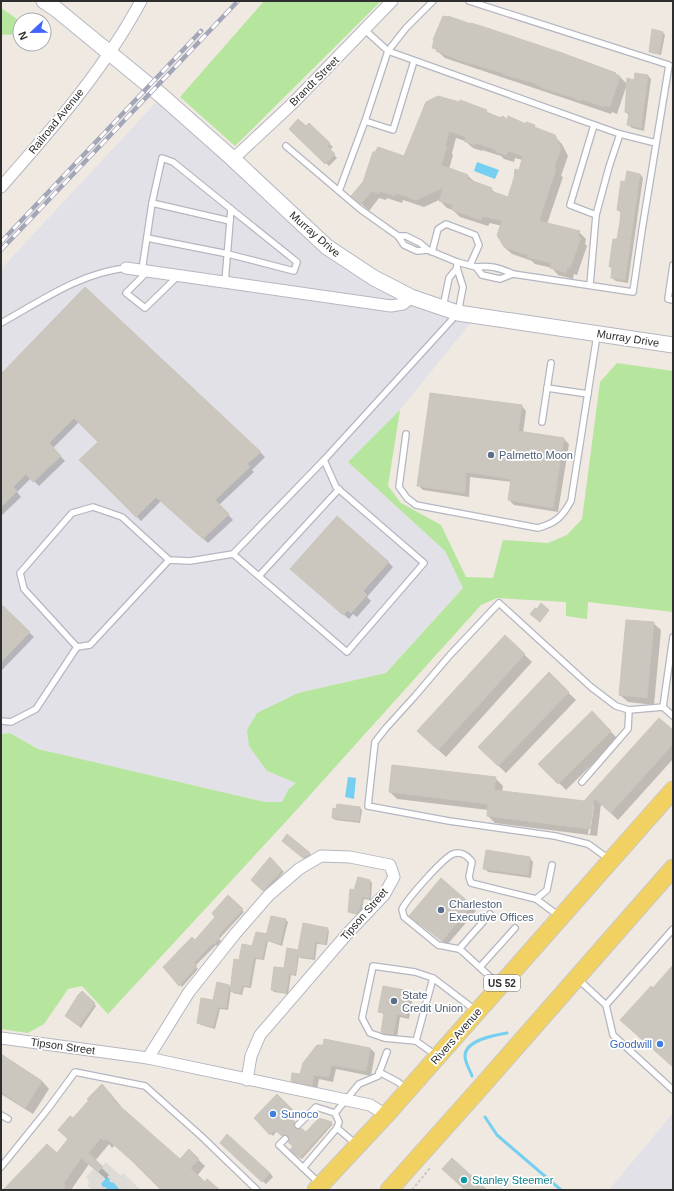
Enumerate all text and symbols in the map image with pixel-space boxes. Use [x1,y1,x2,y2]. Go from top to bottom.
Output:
north arrow [12,12,52,52]
text: N [16,30,30,42]
street label: Brandt Street [287,54,341,108]
street label: Railroad Avenue [26,86,86,156]
street label: Murray Drive [287,209,343,259]
street label: Murray Drive [596,327,660,349]
place label: Palmetto Moon [499,449,573,461]
marker: Palmetto Moon [486,450,496,460]
street label: Tipson Street [338,886,390,942]
place label: Charleston Executive Offices [449,898,534,923]
marker: Charleston Executive Offices [436,905,446,915]
road number: US 52 [484,975,520,991]
place label: State Credit Union [402,989,463,1014]
marker: State Credit Union [389,996,399,1006]
street label: Rivers Avenue [428,1005,484,1067]
street label: Tipson Street [30,1036,96,1056]
place label: Goodwill [610,1038,652,1050]
marker: Goodwill [655,1039,665,1049]
place label: Sunoco [281,1108,318,1120]
marker: Sunoco [268,1109,278,1119]
place label: Stanley Steemer [472,1174,554,1186]
marker: Stanley Steemer [459,1175,469,1185]

